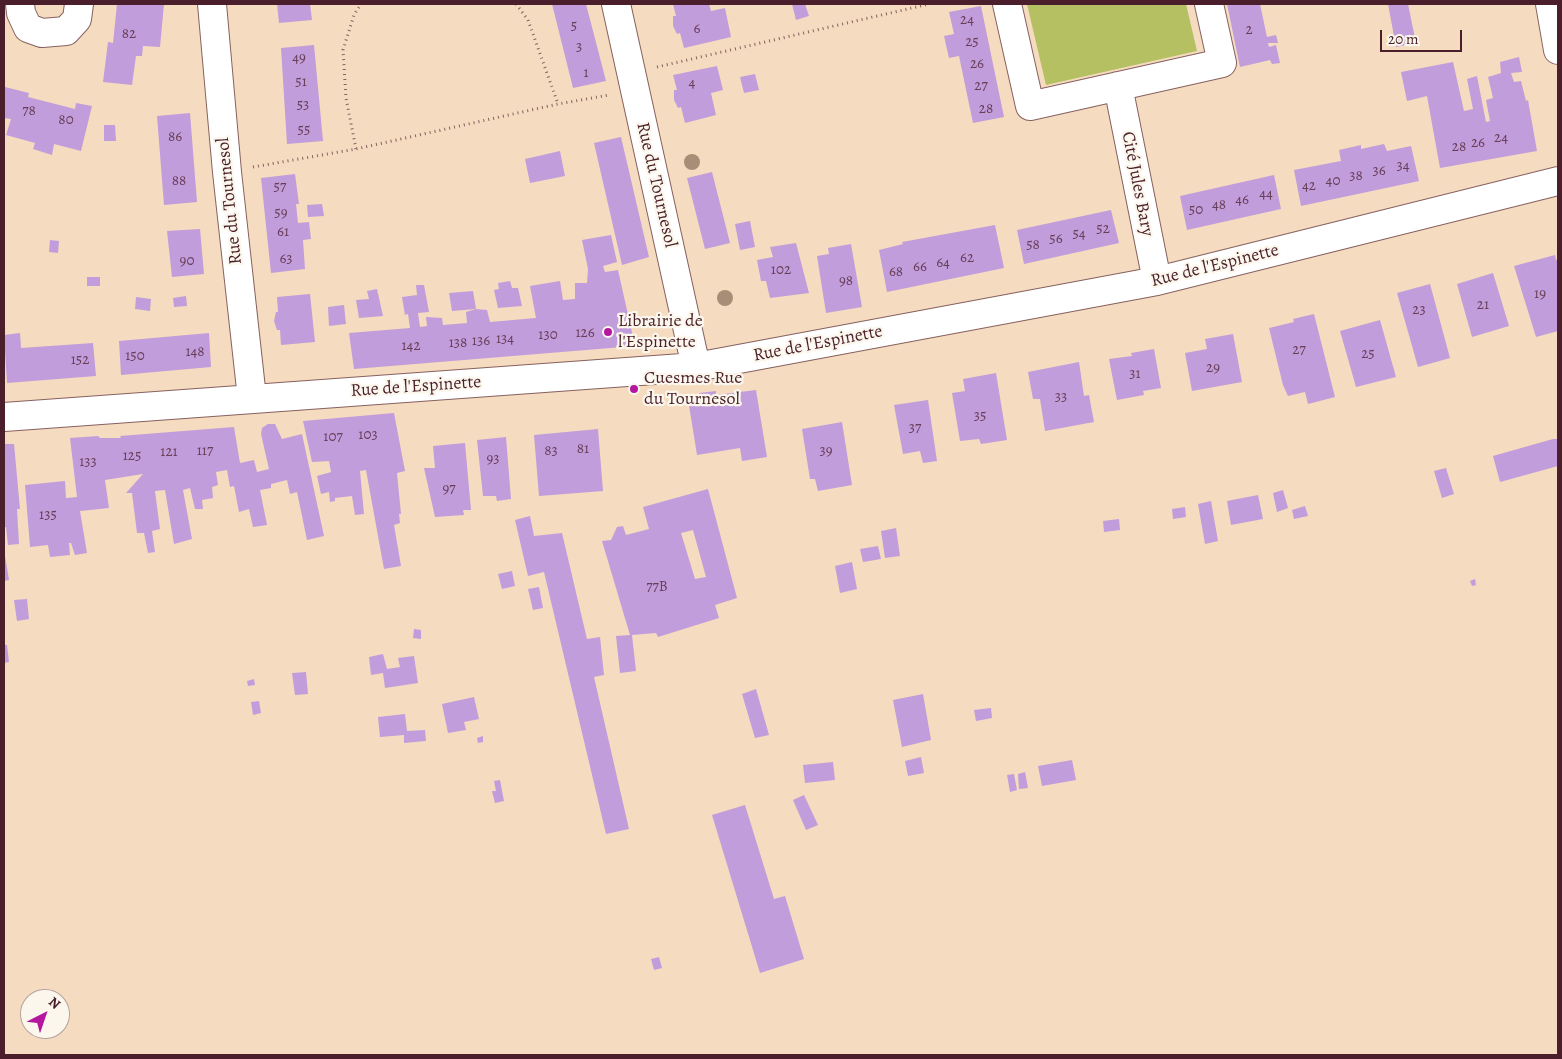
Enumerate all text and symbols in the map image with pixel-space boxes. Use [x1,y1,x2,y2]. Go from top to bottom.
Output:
house number: 24 [960,11,974,29]
house number: 5 [571,17,577,35]
house number: 6 [694,20,700,38]
scale bar [1382,20,1464,52]
house number: 2 [1245,21,1253,39]
house number: 82 [122,25,136,43]
text: 20 m [1388,29,1419,49]
house number: 25 [965,33,979,51]
house number: 3 [576,38,582,56]
house number: 49 [292,49,306,67]
house number: 26 [970,55,984,73]
house number: 1 [583,64,589,82]
house number: 51 [295,73,307,91]
house number: 4 [689,74,695,92]
house number: 27 [974,77,988,95]
house number: 53 [297,96,309,114]
house number: 28 [979,100,993,118]
house number: 78 [22,102,36,120]
house number: 80 [58,111,74,129]
street label: Rue du Tournesol [631,120,681,250]
house number: 55 [298,121,310,139]
house number: 86 [168,128,182,146]
house number: 24 [1494,129,1508,147]
street label: Cité Jules Bary [1116,130,1158,238]
house number: 26 [1471,134,1485,152]
street label: Rue du Tournesol [213,136,247,266]
house number: 28 [1452,138,1466,156]
house number: 34 [1396,157,1410,175]
house number: 36 [1372,162,1386,180]
house number: 38 [1349,167,1363,185]
house number: 88 [172,172,186,190]
house number: 40 [1326,172,1340,190]
house number: 42 [1302,177,1316,195]
house number: 57 [274,178,286,196]
house number: 44 [1259,185,1273,203]
house number: 46 [1235,191,1249,209]
house number: 48 [1212,196,1226,214]
house number: 50 [1189,201,1203,219]
house number: 59 [274,204,288,222]
house number: 52 [1096,220,1110,238]
house number: 61 [277,223,289,241]
house number: 54 [1072,225,1086,243]
house number: 56 [1049,230,1063,248]
house number: 58 [1026,236,1040,254]
street label: Rue de l'Espinette [1149,240,1281,292]
house number: 62 [960,249,974,267]
house number: 63 [279,250,293,268]
house number: 90 [180,252,194,270]
house number: 64 [936,254,950,272]
house number: 66 [913,258,927,276]
house number: 102 [771,261,791,279]
house number: 68 [889,263,903,281]
house number: 98 [839,272,853,290]
house number: 19 [1534,285,1546,303]
house number: 21 [1477,296,1489,314]
house number: 23 [1412,301,1426,319]
place label: Librairie de l'Espinette [618,311,703,354]
street label: Rue de l'Espinette [752,321,884,367]
house number: 126 [575,324,595,342]
house number: 130 [538,326,558,344]
marker: Librairie de l'Espinette [602,326,614,338]
house number: 134 [496,330,514,348]
house number: 136 [472,332,490,350]
house number: 138 [449,334,467,352]
house number: 142 [401,337,421,355]
house number: 27 [1292,341,1306,359]
house number: 148 [185,343,205,361]
house number: 25 [1361,345,1375,363]
house number: 150 [125,347,145,365]
house number: 152 [71,351,89,369]
house number: 29 [1206,359,1220,377]
house number: 31 [1129,365,1141,383]
place label: Cuesmes Rue du Tournesol [644,368,742,410]
street label: Rue de l'Espinette [350,372,482,402]
marker: Cuesmes Rue du Tournesol [628,383,640,395]
house number: 33 [1055,388,1067,406]
house number: 35 [974,407,986,425]
house number: 37 [909,419,921,437]
house number: 103 [358,426,378,444]
house number: 107 [323,428,343,446]
house number: 81 [577,440,589,458]
house number: 117 [197,442,213,460]
house number: 83 [544,442,558,460]
house number: 39 [819,442,833,460]
house number: 121 [160,443,178,461]
house number: 125 [123,447,141,465]
house number: 93 [486,450,500,468]
house number: 133 [79,453,97,471]
house number: 97 [442,480,456,498]
house number: 135 [39,506,57,524]
house number: 77B [646,578,668,596]
north arrow [20,989,70,1039]
text: N [44,993,65,1014]

